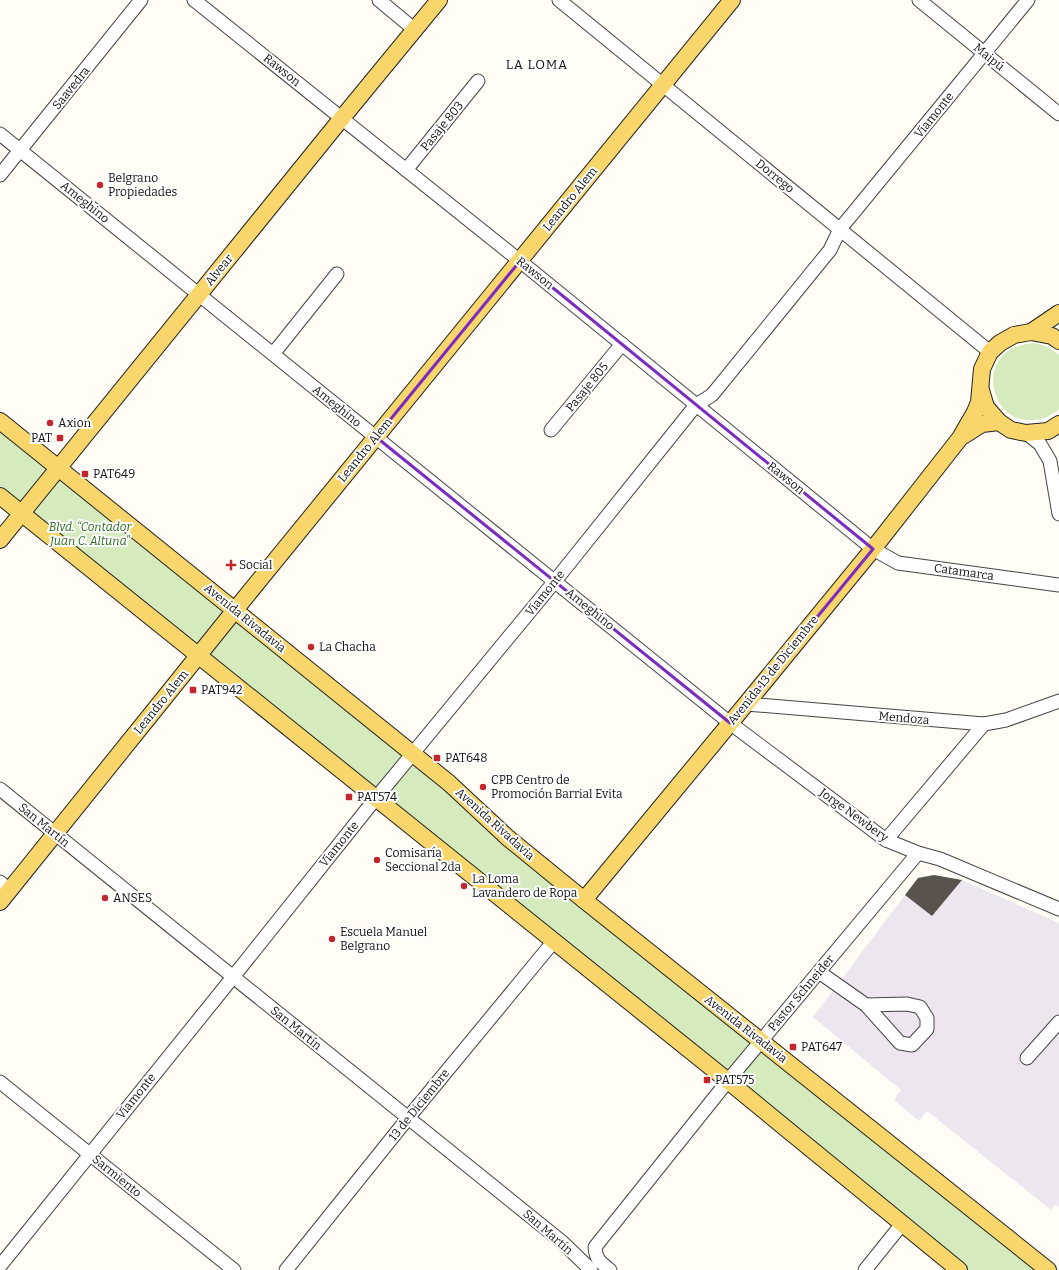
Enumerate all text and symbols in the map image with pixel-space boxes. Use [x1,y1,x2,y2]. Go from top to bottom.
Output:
street label: Maipú [971,40,1008,74]
street label: Rawson [261,51,304,89]
district label: LA LOMA [506,57,568,72]
street label: Saavedra [50,63,93,112]
street label: Viamonte [911,89,957,141]
street label: Pasaje 803 [418,98,466,154]
street label: Dorrego [753,156,797,196]
street label: Leandro Alem [540,164,600,234]
place label: Belgrano Propiedades [108,171,177,199]
street label: Ameghino [58,178,112,226]
marker: Belgrano Propiedades [95,180,105,190]
street label: Alvear [202,251,236,288]
street label: Rawson [514,254,557,292]
street label: Pasaje 805 [563,360,611,414]
street label: Ameghino [310,382,364,430]
street label: Leandro Alem [335,415,395,485]
place label: Axion [58,416,92,430]
marker: Axion [45,418,55,428]
place label: PAT [31,431,52,445]
marker: PAT [55,433,65,443]
street label: Rawson [765,459,808,497]
place label: PAT649 [93,467,135,481]
marker: PAT649 [80,469,90,479]
park label: Blvd. “Contador Juan C. Altuna” [49,520,132,548]
place label: Social [239,558,273,572]
marker: Social [226,560,236,570]
street label: Catamarca [933,561,995,583]
street label: Viamonte [522,567,568,619]
street label: Avenida Rivadavia [201,581,289,655]
street label: Ameghino [563,585,617,633]
street label: Avenida 13 de Diciembre [725,613,821,727]
place label: La Chacha [319,640,376,654]
marker: La Chacha [306,642,316,652]
street label: Leandro Alem [131,667,191,737]
place label: PAT942 [201,683,243,697]
marker: PAT942 [188,685,198,695]
street label: Mendoza [878,709,930,727]
place label: PAT648 [445,751,487,765]
marker: PAT648 [432,753,442,763]
place label: CPB Centro de Promoción Barrial Evita [491,773,623,801]
marker: CPB Centro de Promoción Barrial Evita [478,782,488,792]
street label: Avenida Rivadavia [453,785,537,863]
street label: Jorge Newbery [816,785,892,845]
place label: PAT574 [357,790,397,804]
marker: PAT574 [344,792,354,802]
street label: San Martín [16,800,73,850]
street label: Viamonte [316,818,362,870]
place label: Comisaría Seccional 2da [385,846,462,874]
marker: Comisaría Seccional 2da [372,855,382,865]
place label: La Loma Lavandero de Ropa [472,872,578,900]
marker: La Loma Lavandero de Ropa [459,881,469,891]
place label: ANSES [113,891,152,905]
marker: ANSES [100,893,110,903]
place label: Escuela Manuel Belgrano [340,925,428,953]
marker: Escuela Manuel Belgrano [327,934,337,944]
street label: Pastor Schneider [765,952,837,1034]
street label: Avenida Rivadavia [702,992,790,1066]
street label: San Martín [268,1003,325,1053]
place label: PAT647 [801,1040,842,1054]
marker: PAT647 [788,1042,798,1052]
street label: 13 de Diciembre [386,1066,452,1144]
street label: Viamonte [113,1070,159,1122]
place label: PAT575 [715,1073,754,1087]
marker: PAT575 [702,1075,712,1085]
street label: Sarmiento [90,1152,144,1200]
street label: San Martín [520,1207,576,1258]

